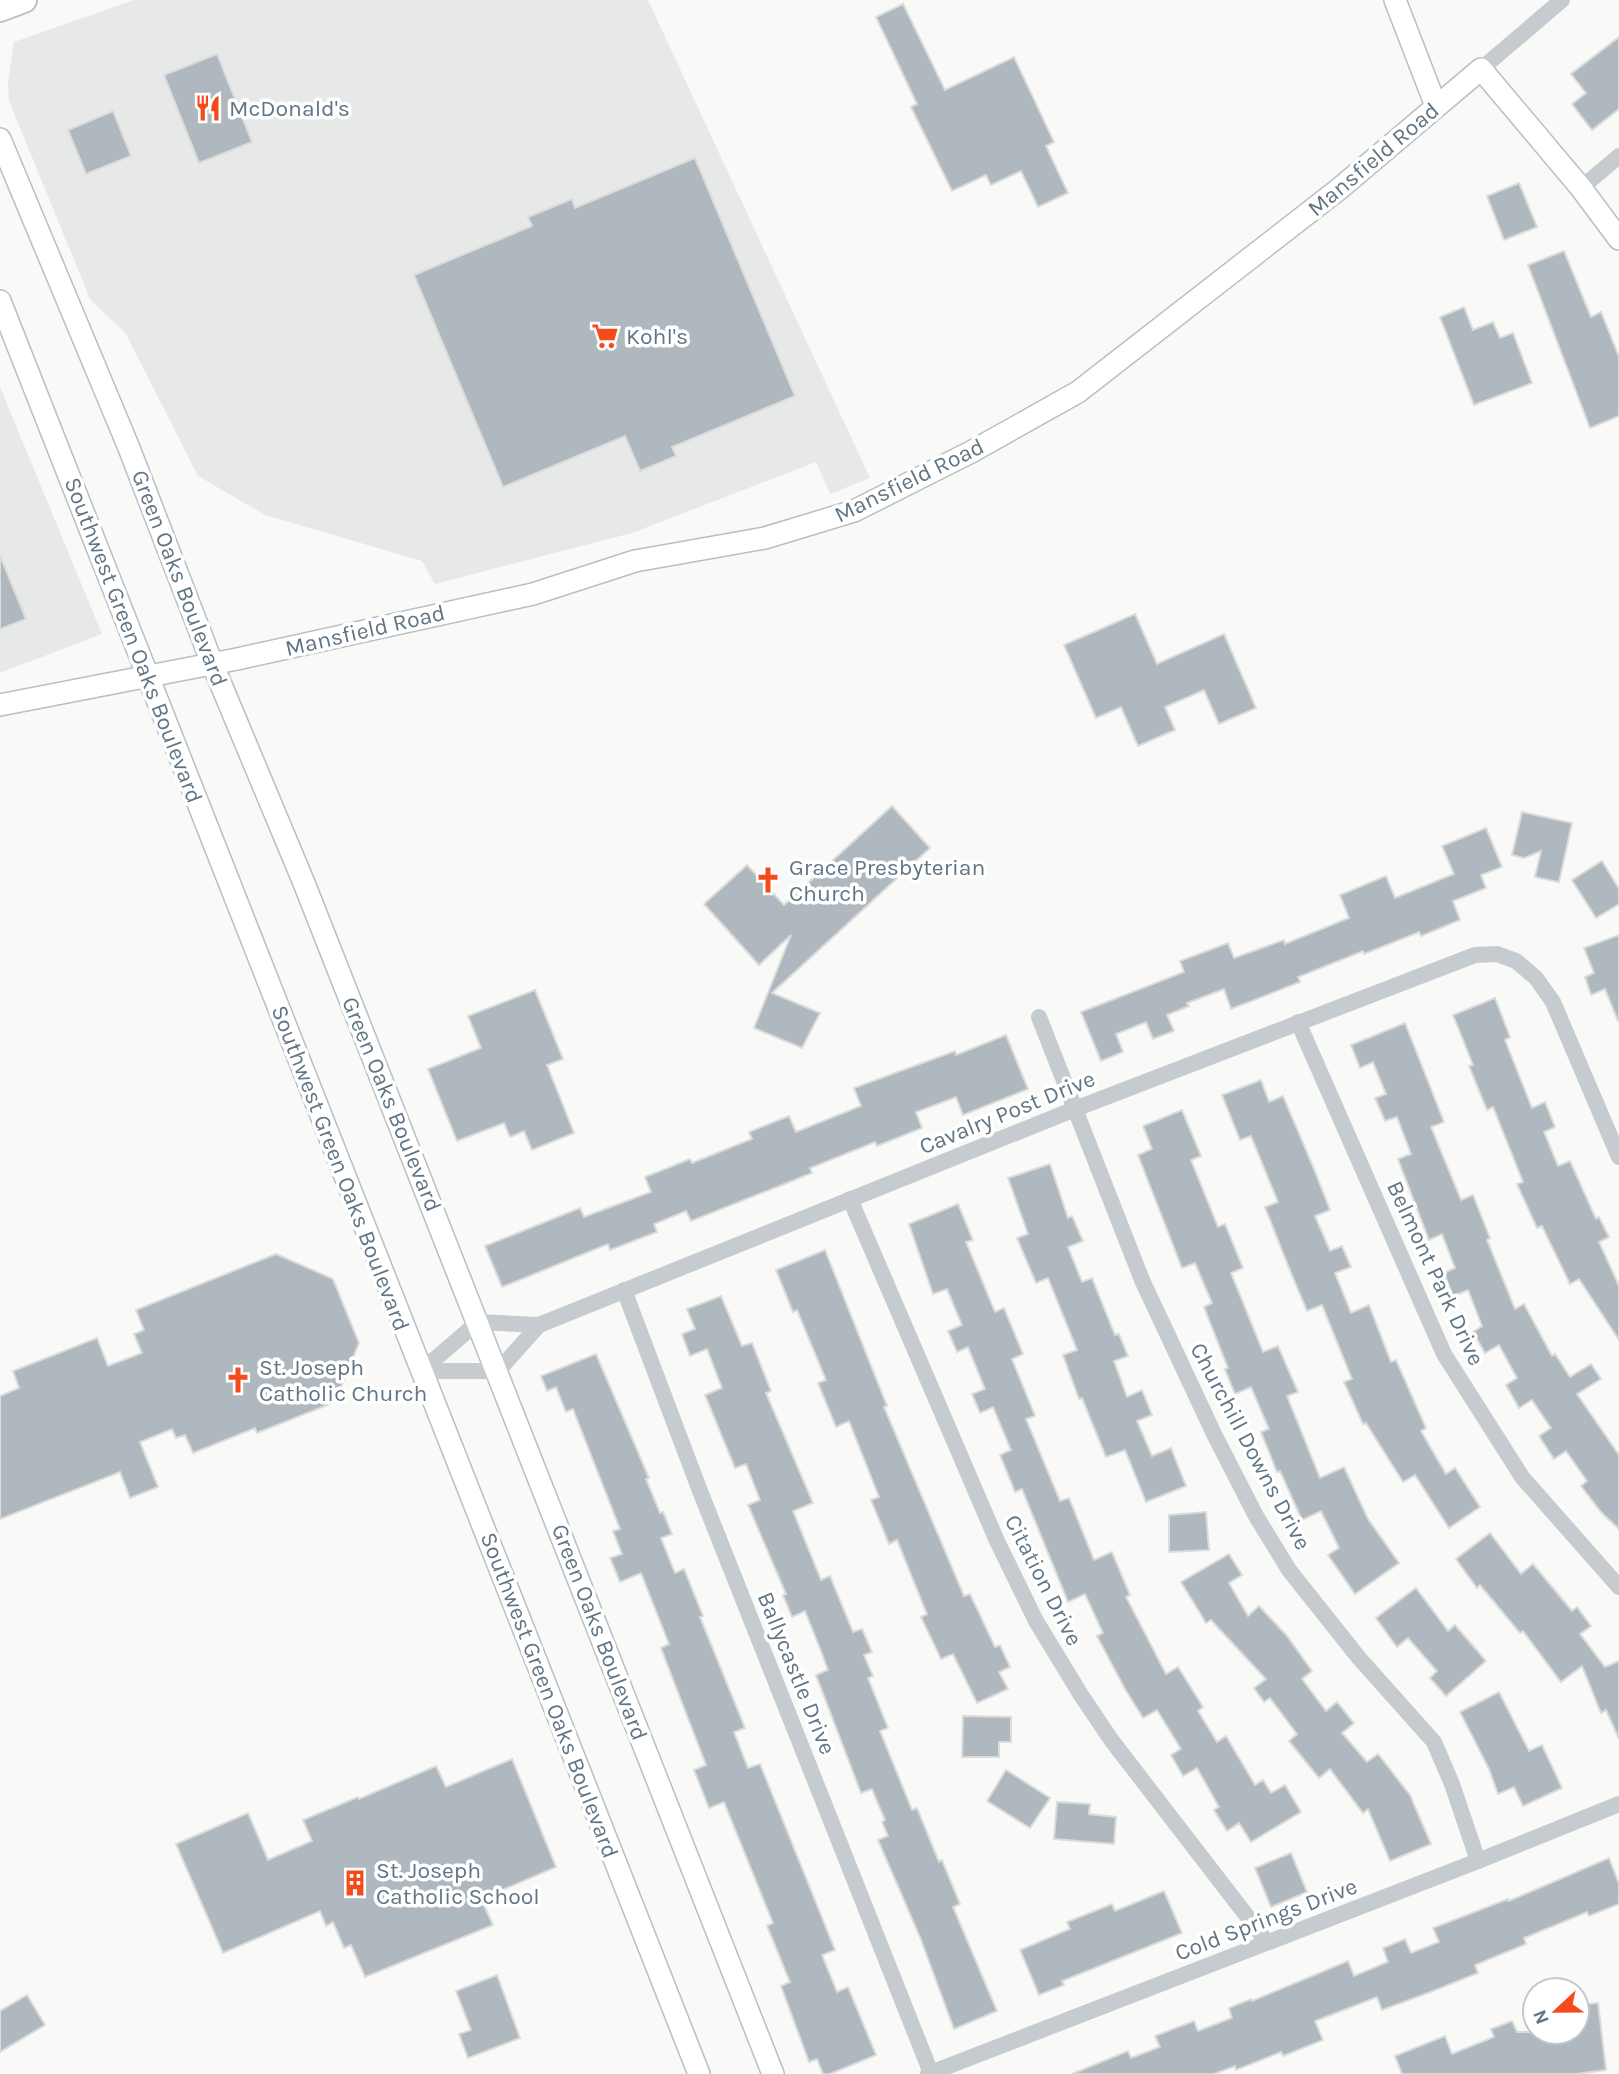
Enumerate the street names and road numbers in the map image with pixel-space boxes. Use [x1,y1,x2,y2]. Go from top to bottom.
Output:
street label: Mansfield Road [1302,97,1444,222]
street label: Mansfield Road [830,433,988,528]
street label: Green Oaks Boulevard [126,466,233,690]
street label: Southwest Green Oaks Boulevard [59,473,208,807]
street label: Mansfield Road [283,599,448,662]
street label: Green Oaks Boulevard [336,993,447,1216]
street label: Southwest Green Oaks Boulevard [266,1001,415,1335]
street label: Cavalry Post Drive [915,1065,1099,1160]
street label: Belmont Park Drive [1381,1177,1490,1370]
street label: Churchill Downs Drive [1184,1338,1317,1554]
street label: Citation Drive [999,1510,1088,1650]
street label: Green Oaks Boulevard [546,1520,653,1744]
street label: Southwest Green Oaks Boulevard [475,1528,624,1862]
street label: Ballycastle Drive [752,1588,842,1759]
street label: Cold Springs Drive [1171,1872,1361,1967]

